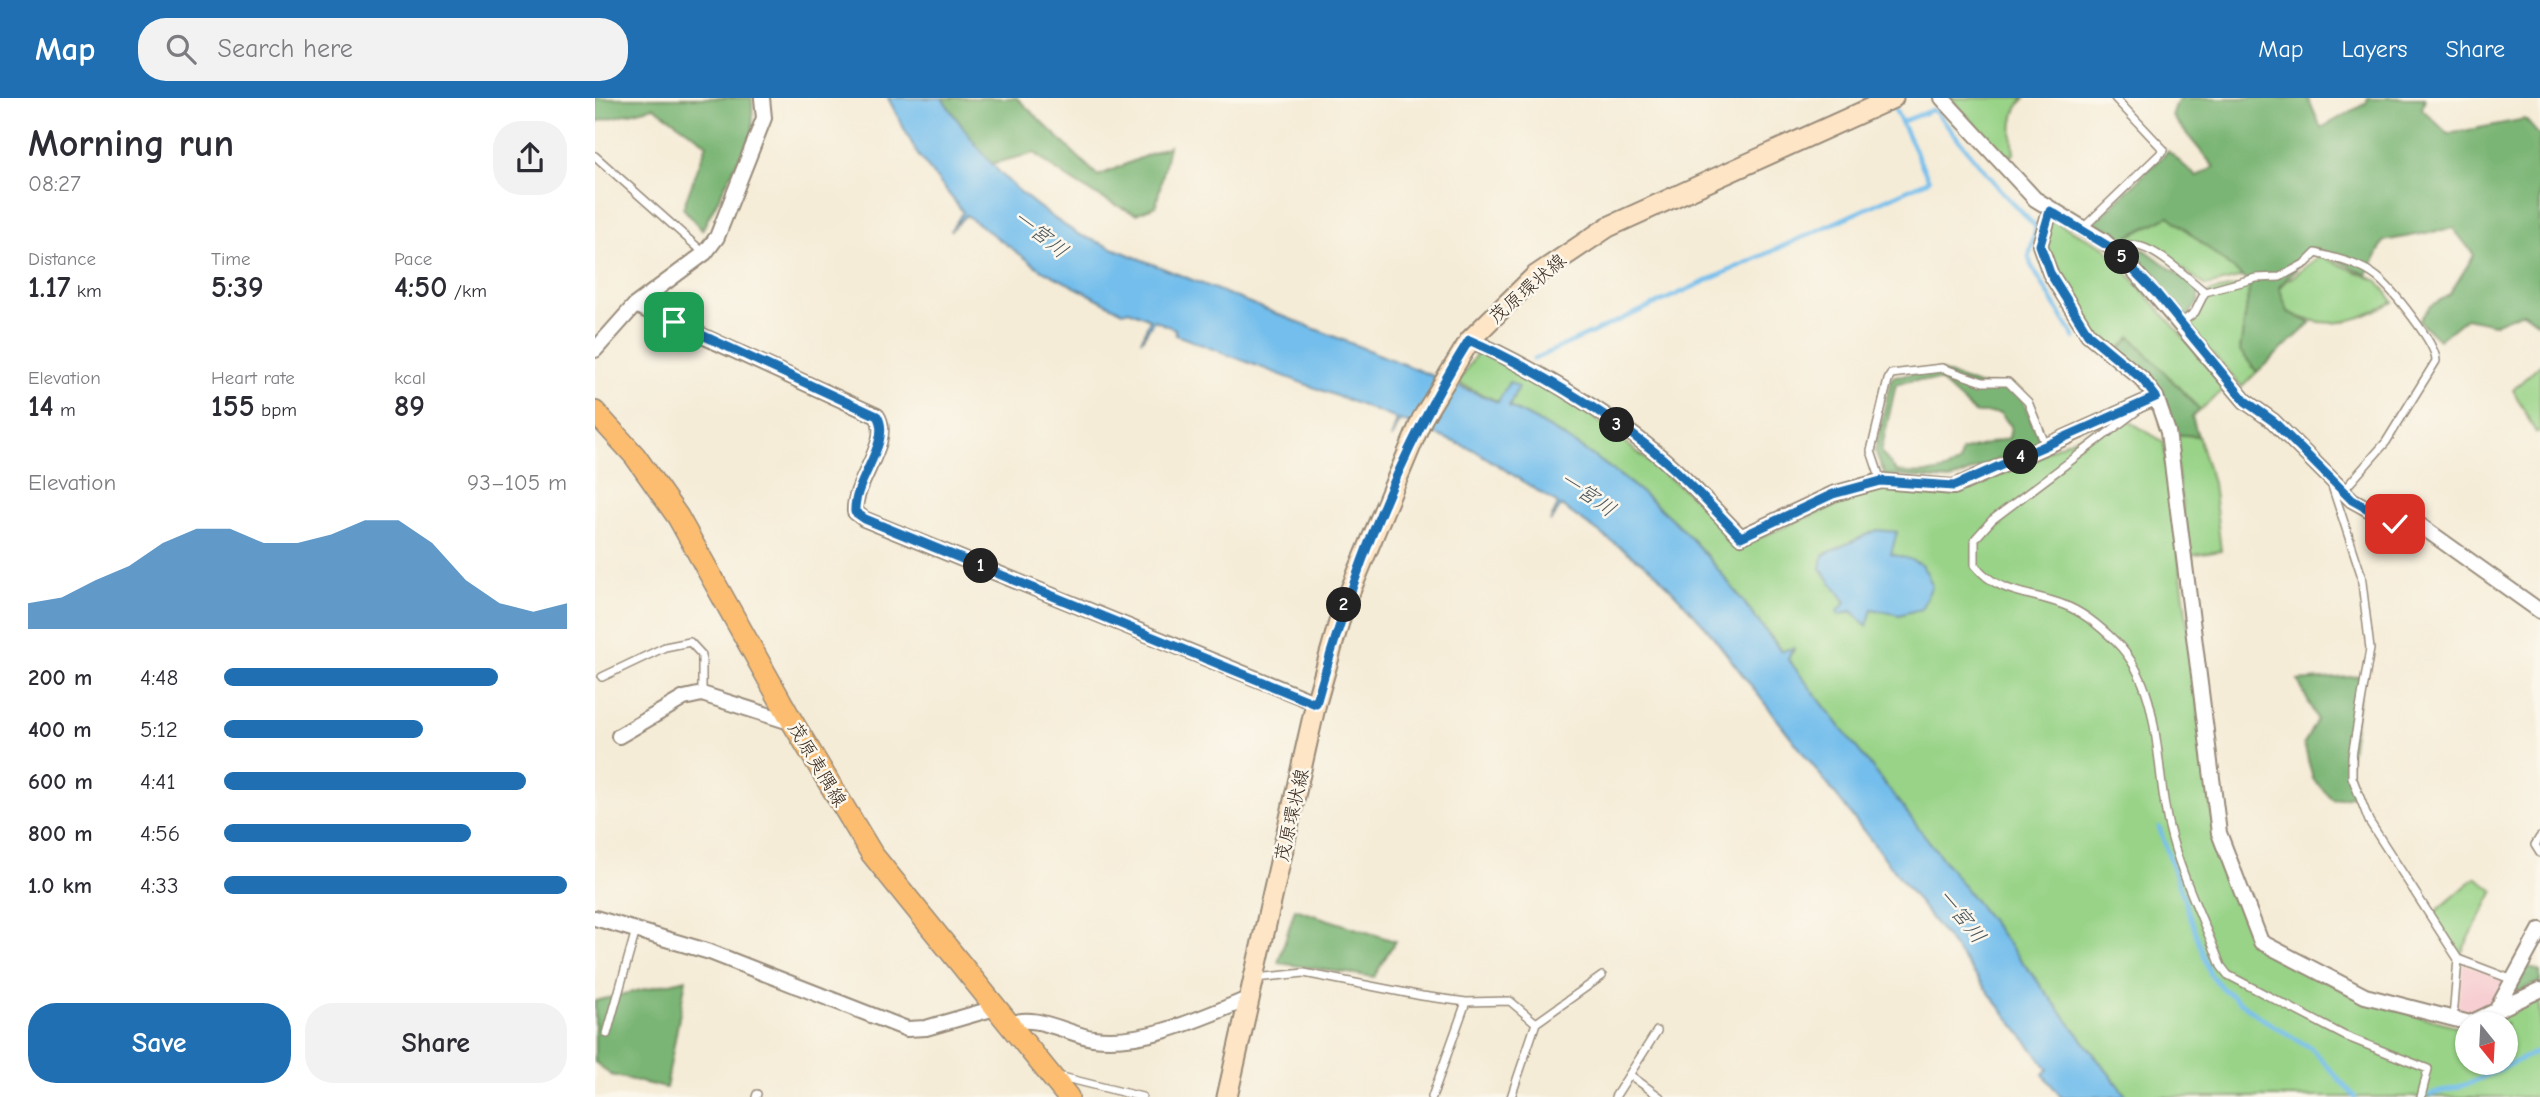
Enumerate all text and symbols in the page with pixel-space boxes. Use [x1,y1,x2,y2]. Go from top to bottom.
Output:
search box [138,18,628,81]
text: Map [35,30,96,68]
icon: search [162,30,200,68]
text: Search here [218,34,353,64]
text: Map [2258,35,2304,63]
text: Layers [2342,35,2407,63]
text: Share [2445,35,2505,63]
button: share [493,121,567,195]
text: Morning run [28,122,234,166]
text: 08:27 [28,170,81,197]
water label: 一宮川 [1009,205,1073,263]
pin: 5 [2105,240,2139,274]
text: 5 [2116,245,2127,267]
text: Distance [28,248,96,270]
text: Time [211,248,250,270]
text: Pace [394,248,432,270]
street label: 茂原環状線 [1485,249,1571,328]
text: 1.17 [28,270,71,305]
text: 5:39 [211,270,264,305]
text: 4:50 [394,270,447,305]
text: km [71,280,102,302]
text: /km [447,280,487,302]
pin [644,292,704,352]
icon: arrive [655,303,693,341]
text: Elevation [28,367,101,389]
text: Heart rate [211,367,295,389]
text: kcal [394,367,426,389]
text: 14 [28,389,54,424]
text: 155 [211,389,255,424]
text: 89 [394,389,425,424]
text: m [54,399,76,421]
text: bpm [255,399,297,421]
pin: 3 [1599,408,1635,442]
text: 3 [1612,413,1621,435]
pin: 4 [2003,440,2039,474]
text: 4 [2016,445,2025,467]
water label: 一宮川 [1555,466,1621,522]
text: Elevation [28,469,116,496]
text: 93–105 m [467,469,567,496]
pin [2365,494,2425,554]
icon: check [2376,505,2414,543]
pin: 1 [963,548,999,584]
text: 1 [977,554,984,576]
pin: 2 [1327,588,1361,622]
text: 2 [1339,593,1348,615]
text: 200 m [28,664,92,691]
text: 4:48 [140,664,178,691]
text: 400 m [28,716,92,743]
text: 5:12 [140,716,178,743]
street label: 茂原夷隅線 [783,718,851,811]
street label: 茂原環状線 [1271,766,1313,864]
text: 600 m [28,768,93,795]
text: 4:41 [140,768,176,795]
text: 800 m [28,820,93,847]
text: 4:56 [140,820,180,847]
text: 1.0 km [28,872,92,899]
text: 4:33 [140,872,179,899]
water label: 一宮川 [1933,884,1991,948]
button: Save [28,1003,291,1083]
button: Share [305,1003,567,1083]
north arrow [2455,1012,2518,1074]
map controls [2455,1012,2518,1075]

